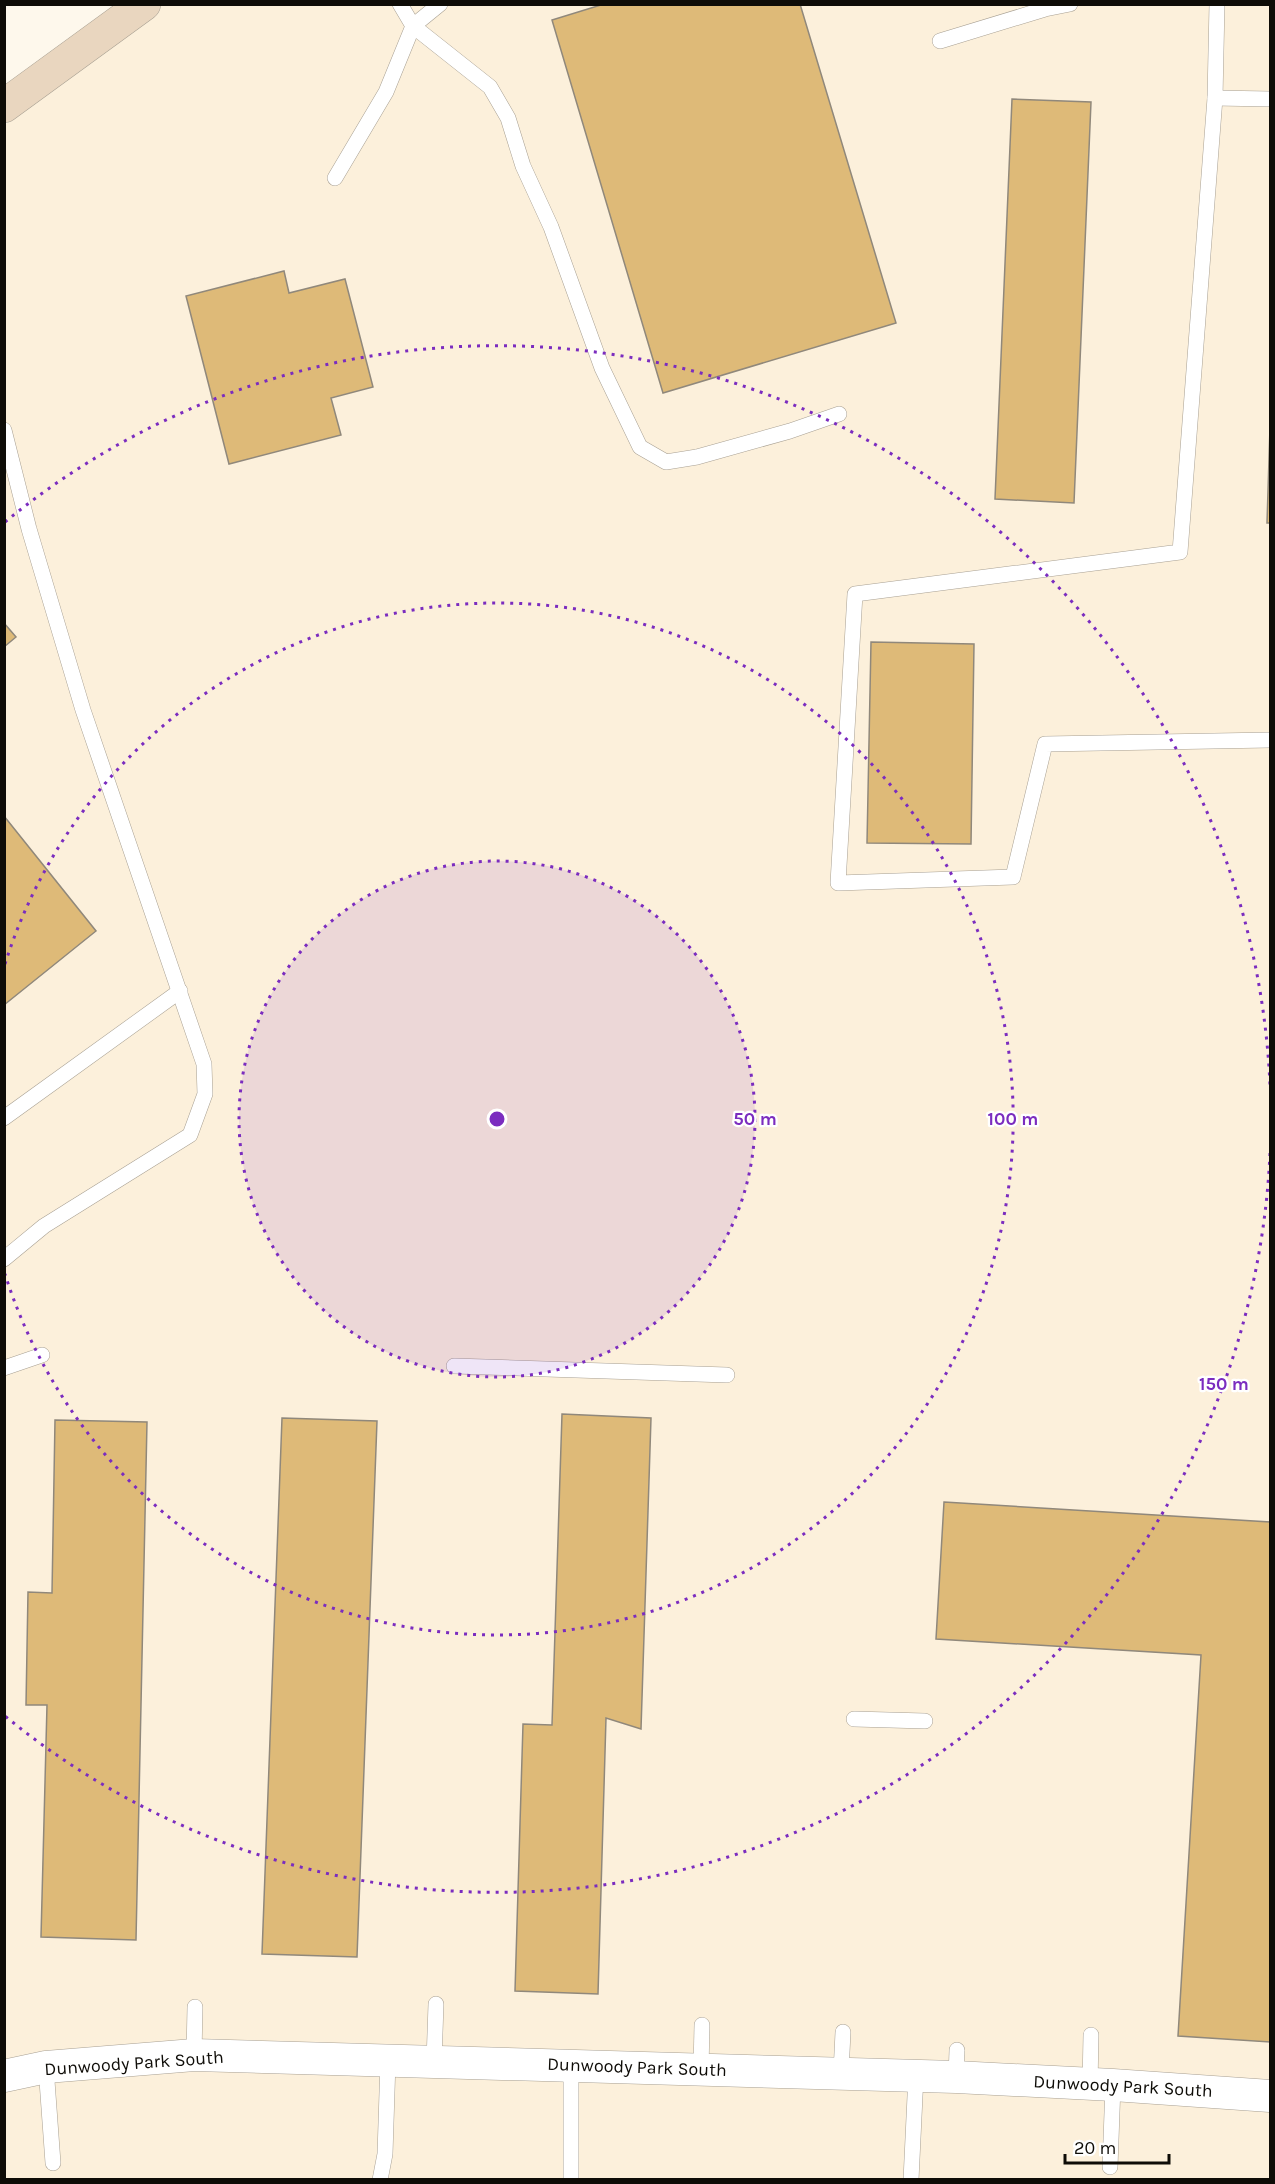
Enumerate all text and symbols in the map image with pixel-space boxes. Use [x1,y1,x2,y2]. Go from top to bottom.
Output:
text: 50 m [733,1108,777,1130]
text: 100 m [988,1108,1038,1130]
centre of rings [487,1109,507,1129]
text: 150 m [1199,1373,1249,1395]
street label: Dunwoody Park South [44,2046,224,2080]
street label: Dunwoody Park South [547,2053,727,2081]
street label: Dunwoody Park South [1033,2070,1213,2102]
scale bar [1065,2127,1168,2165]
text: 20 m [1074,2137,1116,2159]

